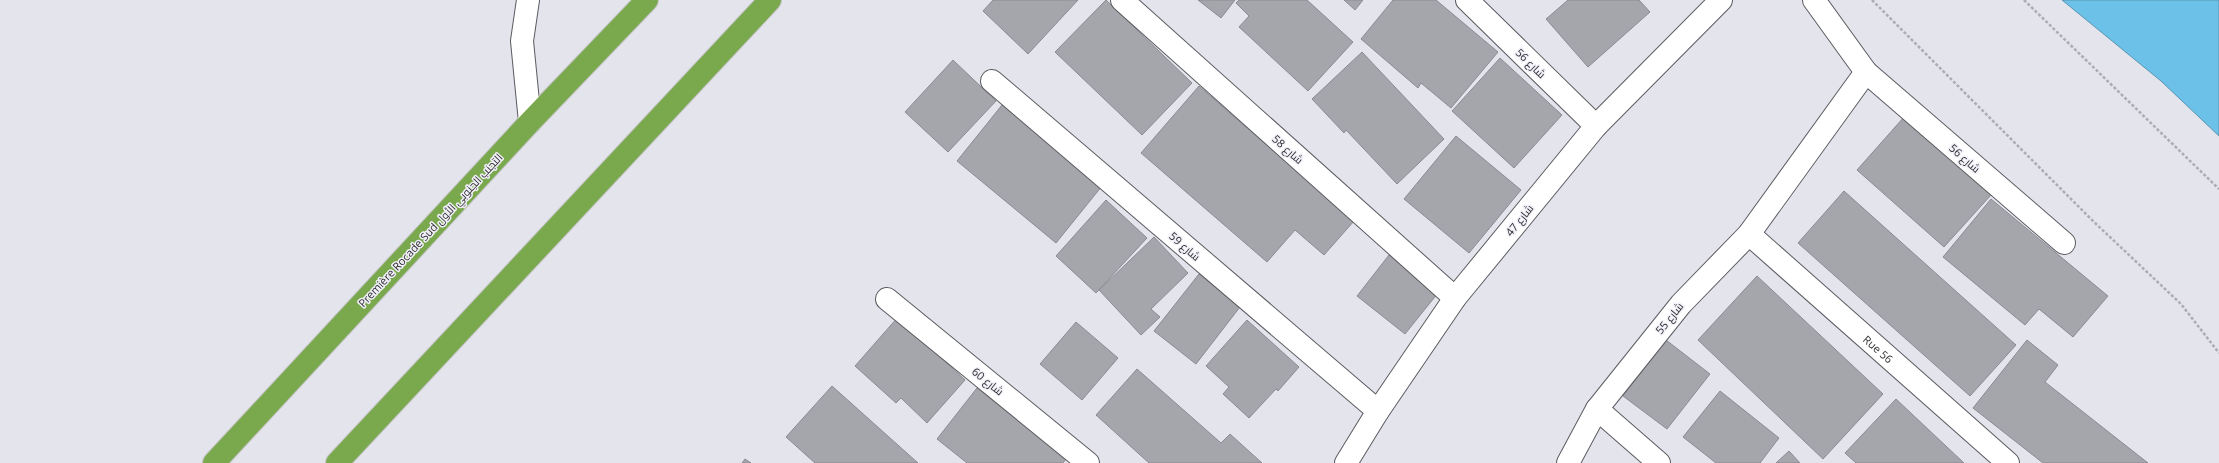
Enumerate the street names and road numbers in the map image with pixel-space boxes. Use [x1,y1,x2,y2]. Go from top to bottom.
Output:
street label: شارع 56 [1512,45,1549,82]
street label: شارع 58 [1269,131,1307,168]
street label: شارع 56 [1946,140,1984,176]
street label: Première Rocade Sud التجنب الجنوبي الأول [355,150,507,311]
street label: شارع 47 [1502,201,1537,240]
street label: شارع 59 [1166,228,1204,264]
street label: شارع 55 [1652,299,1687,338]
street label: Rue 56 [1860,331,1897,366]
street label: شارع 60 [968,364,1007,399]

